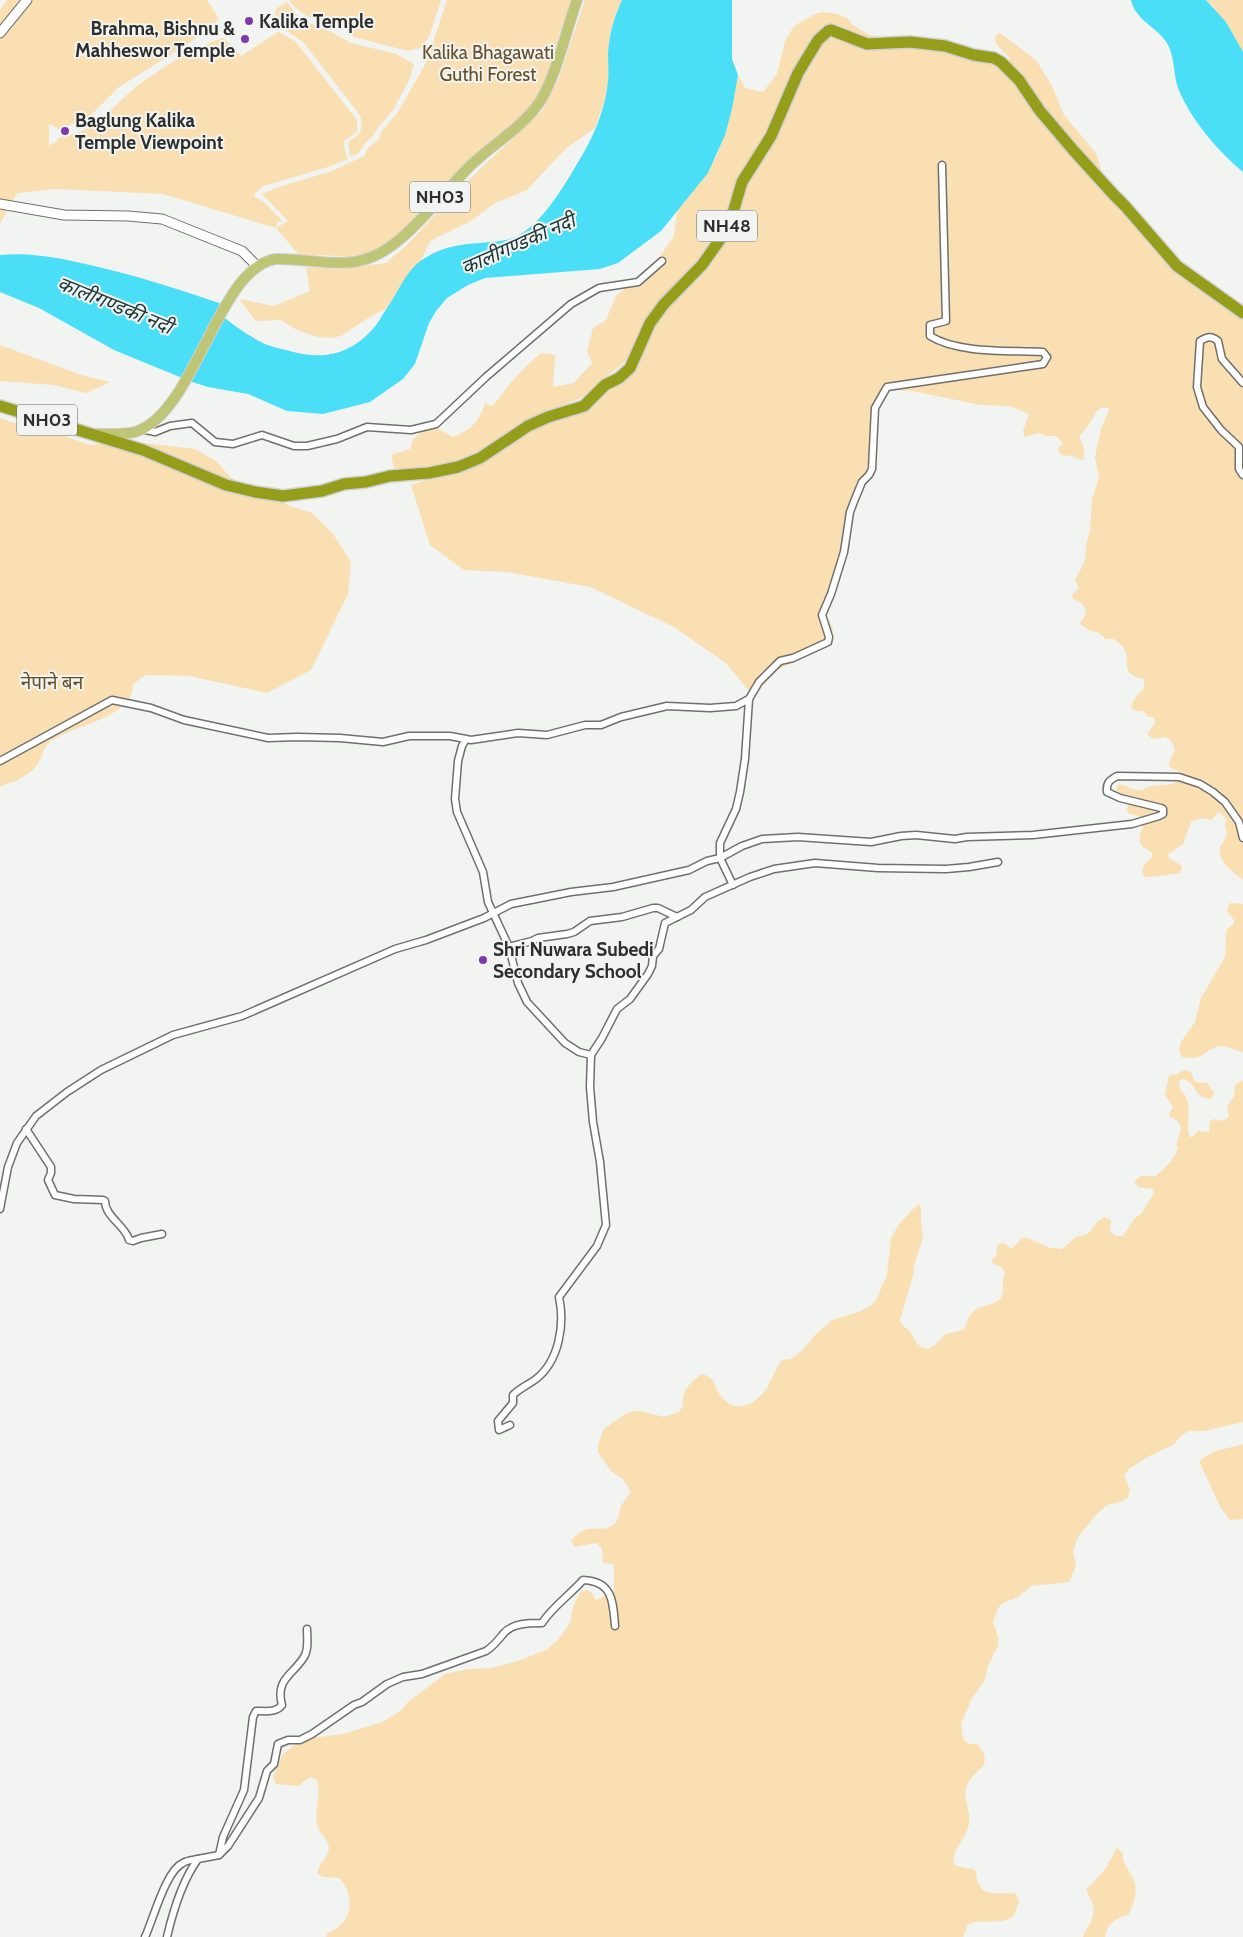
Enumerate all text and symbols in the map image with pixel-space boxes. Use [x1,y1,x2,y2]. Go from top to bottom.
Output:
place label: Kalika Temple [259,10,374,33]
marker: Kalika Temple [243,15,255,27]
place label: Brahma, Bishnu & Mahheswor Temple [75,17,235,62]
marker: Brahma, Bishnu & Mahheswor Temple [239,33,251,45]
park label: Kalika Bhagawati Guthi Forest [422,41,554,86]
place label: Baglung Kalika Temple Viewpoint [75,109,224,154]
marker: Baglung Kalika Temple Viewpoint [59,125,71,137]
road number: NH03 [410,182,470,212]
water label: कालीगण्डकी नदी [457,207,582,280]
road number: NH48 [697,210,757,242]
water label: कालीगण्डकी नदी [54,271,180,340]
road number: NH03 [17,404,77,436]
park label: नेपाने बन [21,671,84,694]
place label: Shri Nuwara Subedi Secondary School [493,938,654,983]
marker: Shri Nuwara Subedi Secondary School [477,954,489,966]

